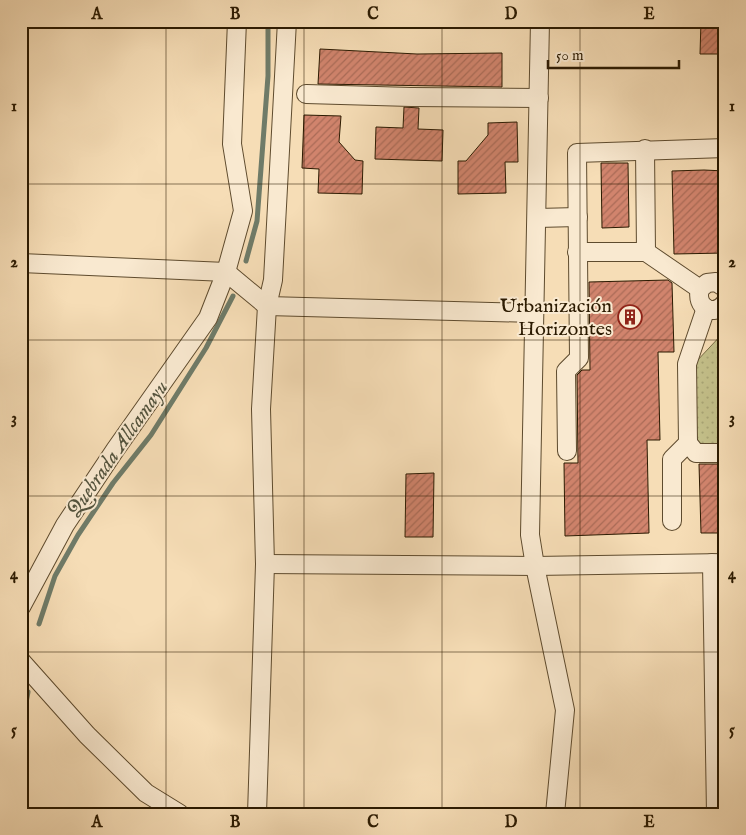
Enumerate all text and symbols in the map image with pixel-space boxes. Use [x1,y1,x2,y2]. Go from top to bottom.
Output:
text: A [91,5,104,25]
text: B [230,5,241,25]
text: C [367,5,379,25]
text: D [505,5,518,25]
text: E [643,5,655,25]
scale bar [548,38,680,70]
text: 50 m [556,46,584,65]
text: 1 [11,97,17,117]
text: 1 [729,97,735,117]
text: 2 [10,253,18,273]
text: 2 [728,253,736,273]
place label: Urbanización Horizontes [500,294,612,342]
building icon: Urbanización Horizontes [617,304,643,330]
water label: Quebrada Allcamayu [61,375,175,523]
text: 3 [11,409,17,429]
text: 3 [729,409,735,429]
text: 4 [10,565,19,585]
text: 4 [728,565,737,585]
text: 5 [11,721,17,741]
text: 5 [729,721,735,741]
text: A [91,813,104,833]
text: B [230,813,241,833]
text: C [367,813,379,833]
text: D [505,813,518,833]
text: E [643,813,655,833]

